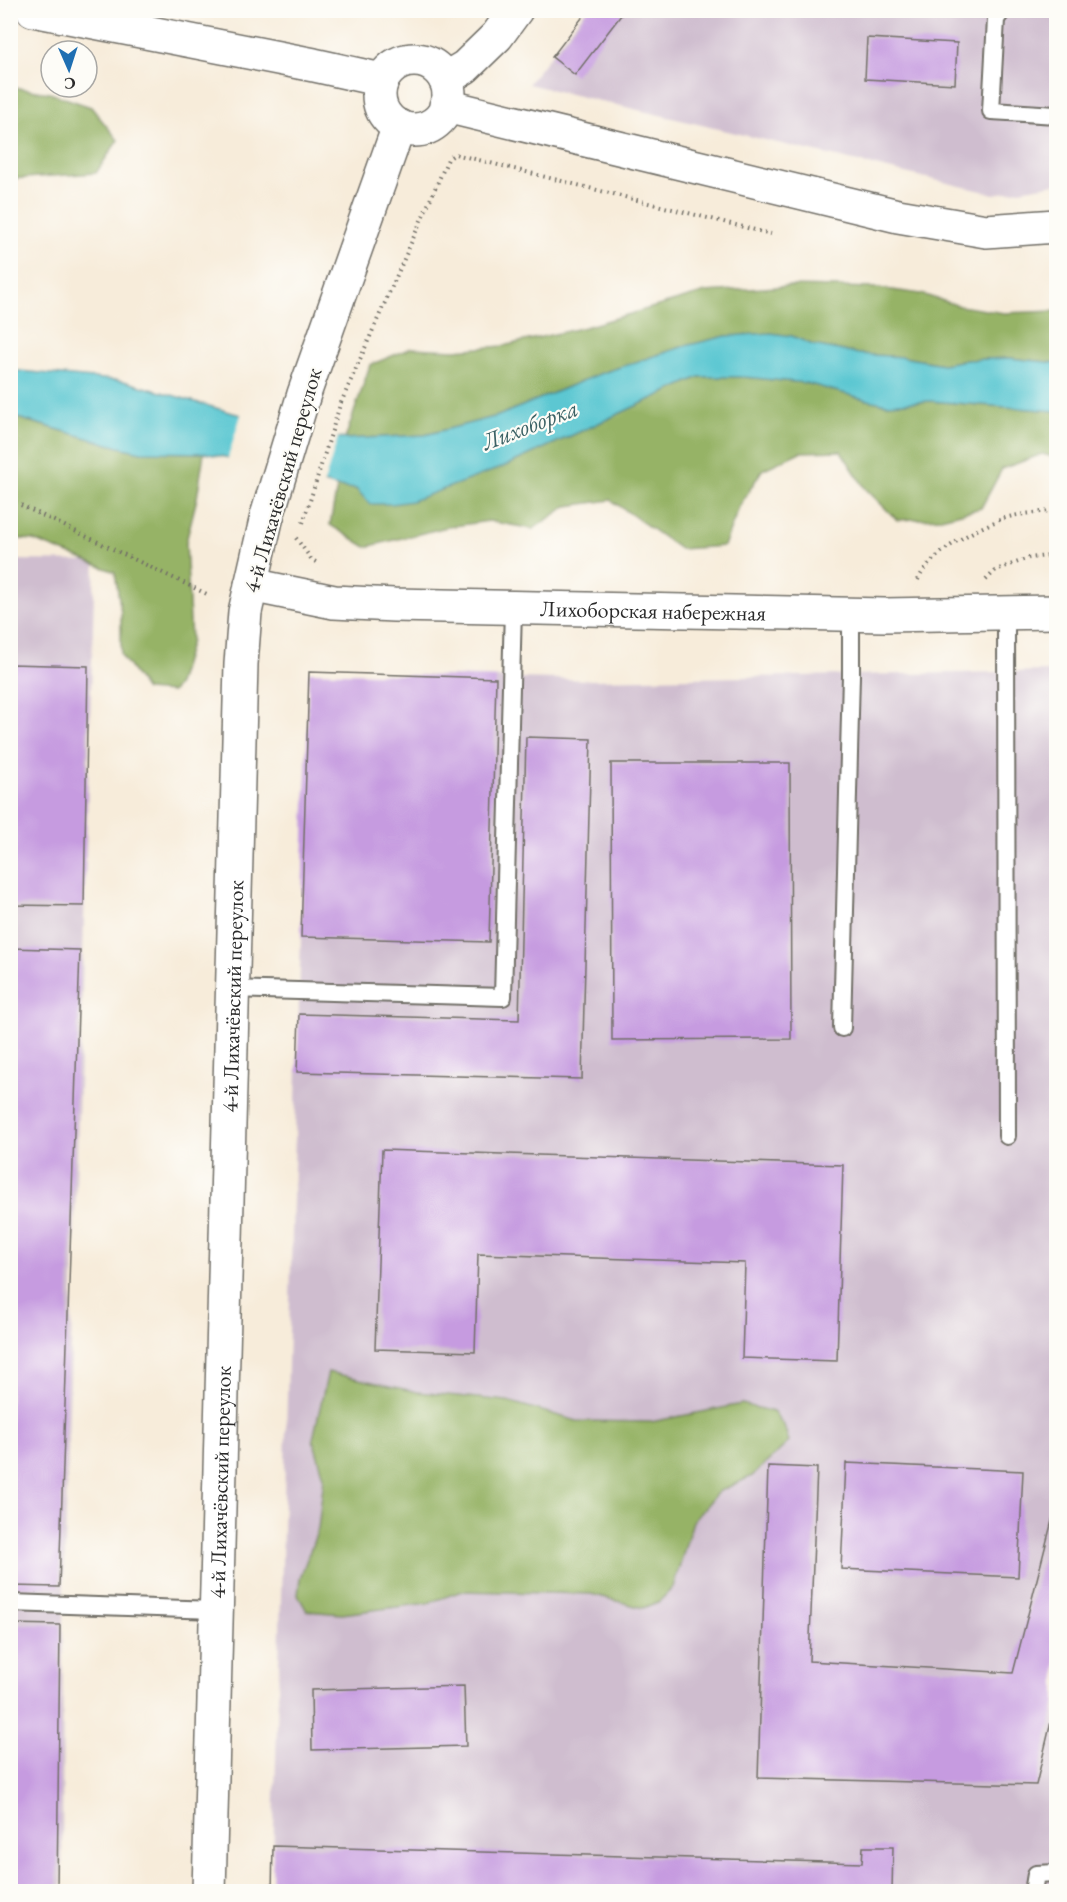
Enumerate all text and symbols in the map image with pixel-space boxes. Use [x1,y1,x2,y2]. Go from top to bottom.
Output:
north arrow [39,39,99,99]
text: С [64,73,76,94]
street label: 4-й Лихачёвский переулок [236,364,329,596]
water label: Лихоборка [476,392,582,457]
street label: Лихоборская набережная [540,594,766,628]
street label: 4-й Лихачёвский переулок [215,879,250,1113]
street label: 4-й Лихачёвский переулок [203,1365,238,1599]

